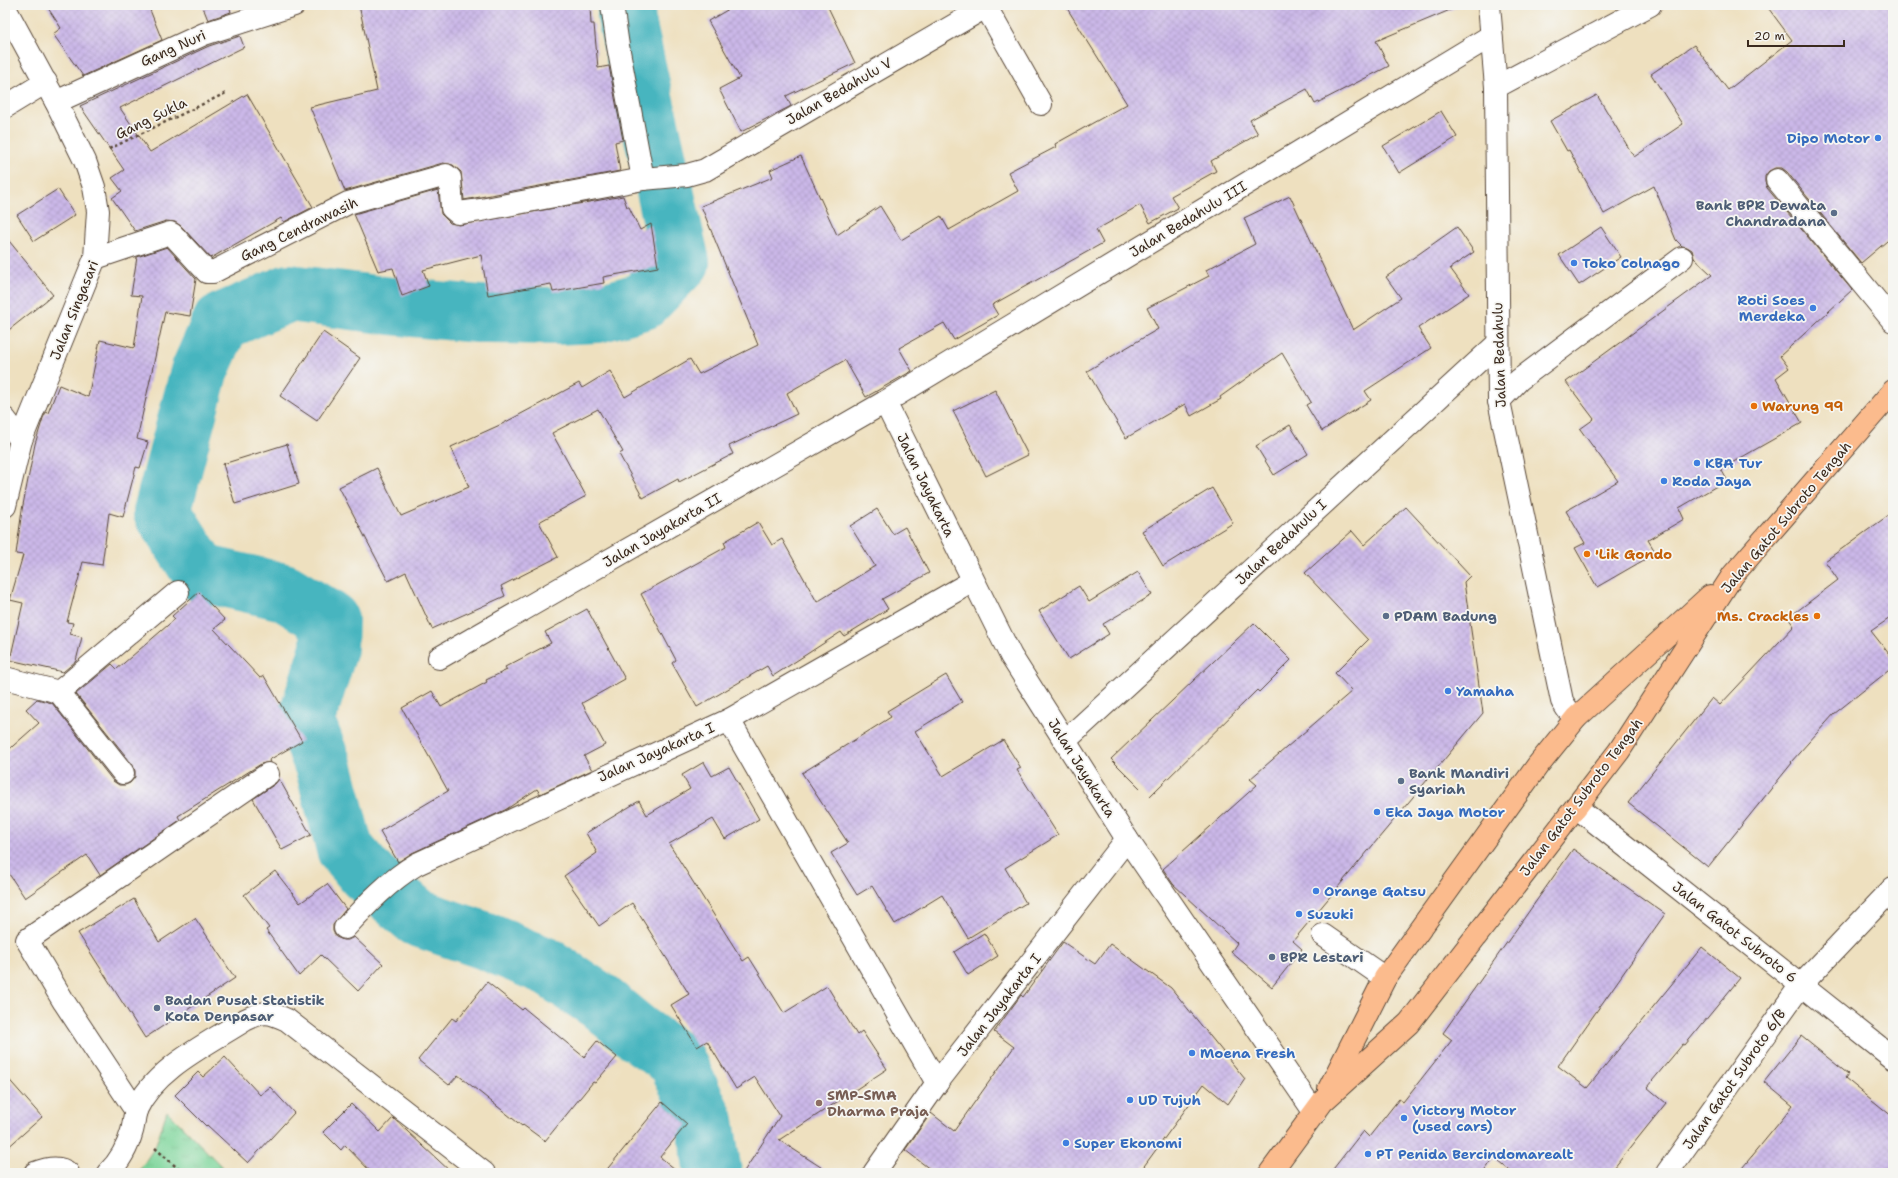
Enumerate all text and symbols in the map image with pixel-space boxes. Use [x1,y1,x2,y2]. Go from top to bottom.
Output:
scale bar [1748,22,1844,48]
street label: Gang Nuri [137,26,209,70]
text: 20 m [1754,28,1785,44]
street label: Jalan Bedahulu V [783,53,896,129]
street label: Gang Sukla [112,93,190,143]
place label: Dipo Motor [1787,129,1870,147]
marker: Dipo Motor [1873,133,1883,143]
street label: Jalan Bedahulu III [1126,177,1250,261]
street label: Gang Cendrawasih [237,193,361,265]
place label: Bank BPR Dewata Chandradana [1696,196,1826,230]
marker: Bank BPR Dewata Chandradana [1829,208,1839,218]
place label: Toko Colnago [1582,254,1680,272]
street label: Jalan Singasari [46,258,102,362]
marker: Toko Colnago [1569,258,1579,268]
place label: Roti Soes Merdeka [1737,291,1805,325]
street label: Jalan Bedahulu [1488,302,1510,408]
marker: Roti Soes Merdeka [1808,303,1818,313]
place label: Warung 99 [1762,397,1843,415]
marker: Warung 99 [1749,401,1759,411]
street label: Jalan Jayakarta [893,430,959,540]
street label: Jalan Gatot Subroto Tengah [1717,437,1855,597]
place label: KBA Tur [1705,454,1763,472]
marker: KBA Tur [1692,458,1702,468]
place label: Roda Jaya [1672,472,1752,490]
marker: Roda Jaya [1659,476,1669,486]
street label: Jalan Jayakarta II [600,489,725,571]
street label: Jalan Bedahulu I [1232,495,1330,589]
place label: 'Lik Gondo [1595,545,1672,563]
marker: 'Lik Gondo [1582,549,1592,559]
place label: PDAM Badung [1394,607,1497,625]
place label: Ms. Crackles [1717,607,1809,625]
marker: PDAM Badung [1381,611,1391,621]
marker: Ms. Crackles [1812,611,1822,621]
place label: Yamaha [1456,682,1514,700]
marker: Yamaha [1443,686,1453,696]
street label: Jalan Gatot Subroto Tengah [1516,714,1646,880]
street label: Jalan Jayakarta [1044,715,1120,821]
street label: Jalan Jayakarta I [595,718,717,786]
place label: Bank Mandiri Syariah [1409,764,1509,798]
marker: Bank Mandiri Syariah [1396,776,1406,786]
place label: Eka Jaya Motor [1385,803,1506,821]
marker: Eka Jaya Motor [1372,807,1382,817]
street label: Jalan Gatot Subroto 6 [1669,878,1801,986]
place label: Orange Gatsu [1324,882,1426,900]
marker: Orange Gatsu [1311,886,1321,896]
place label: Suzuki [1307,905,1354,923]
marker: Suzuki [1294,909,1304,919]
place label: BPR Lestari [1280,948,1364,966]
street label: Jalan Jayakarta I [953,950,1045,1060]
marker: BPR Lestari [1267,952,1277,962]
place label: Badan Pusat Statistik Kota Denpasar [165,991,325,1025]
marker: Badan Pusat Statistik Kota Denpasar [152,1003,162,1013]
street label: Jalan Gatot Subroto 6/B [1679,1005,1789,1153]
place label: Moena Fresh [1200,1044,1295,1062]
marker: Moena Fresh [1187,1048,1197,1058]
place label: SMP-SMA Dharma Praja [827,1086,929,1120]
place label: UD Tujuh [1138,1091,1201,1109]
marker: UD Tujuh [1125,1095,1135,1105]
marker: SMP-SMA Dharma Praja [814,1098,824,1108]
place label: Victory Motor (used cars) [1412,1101,1517,1135]
marker: Victory Motor (used cars) [1399,1113,1409,1123]
place label: Super Ekonomi [1074,1134,1182,1152]
marker: Super Ekonomi [1061,1138,1071,1148]
place label: PT Penida Bercindomarealt [1376,1145,1574,1163]
marker: PT Penida Bercindomarealt [1363,1149,1373,1159]

